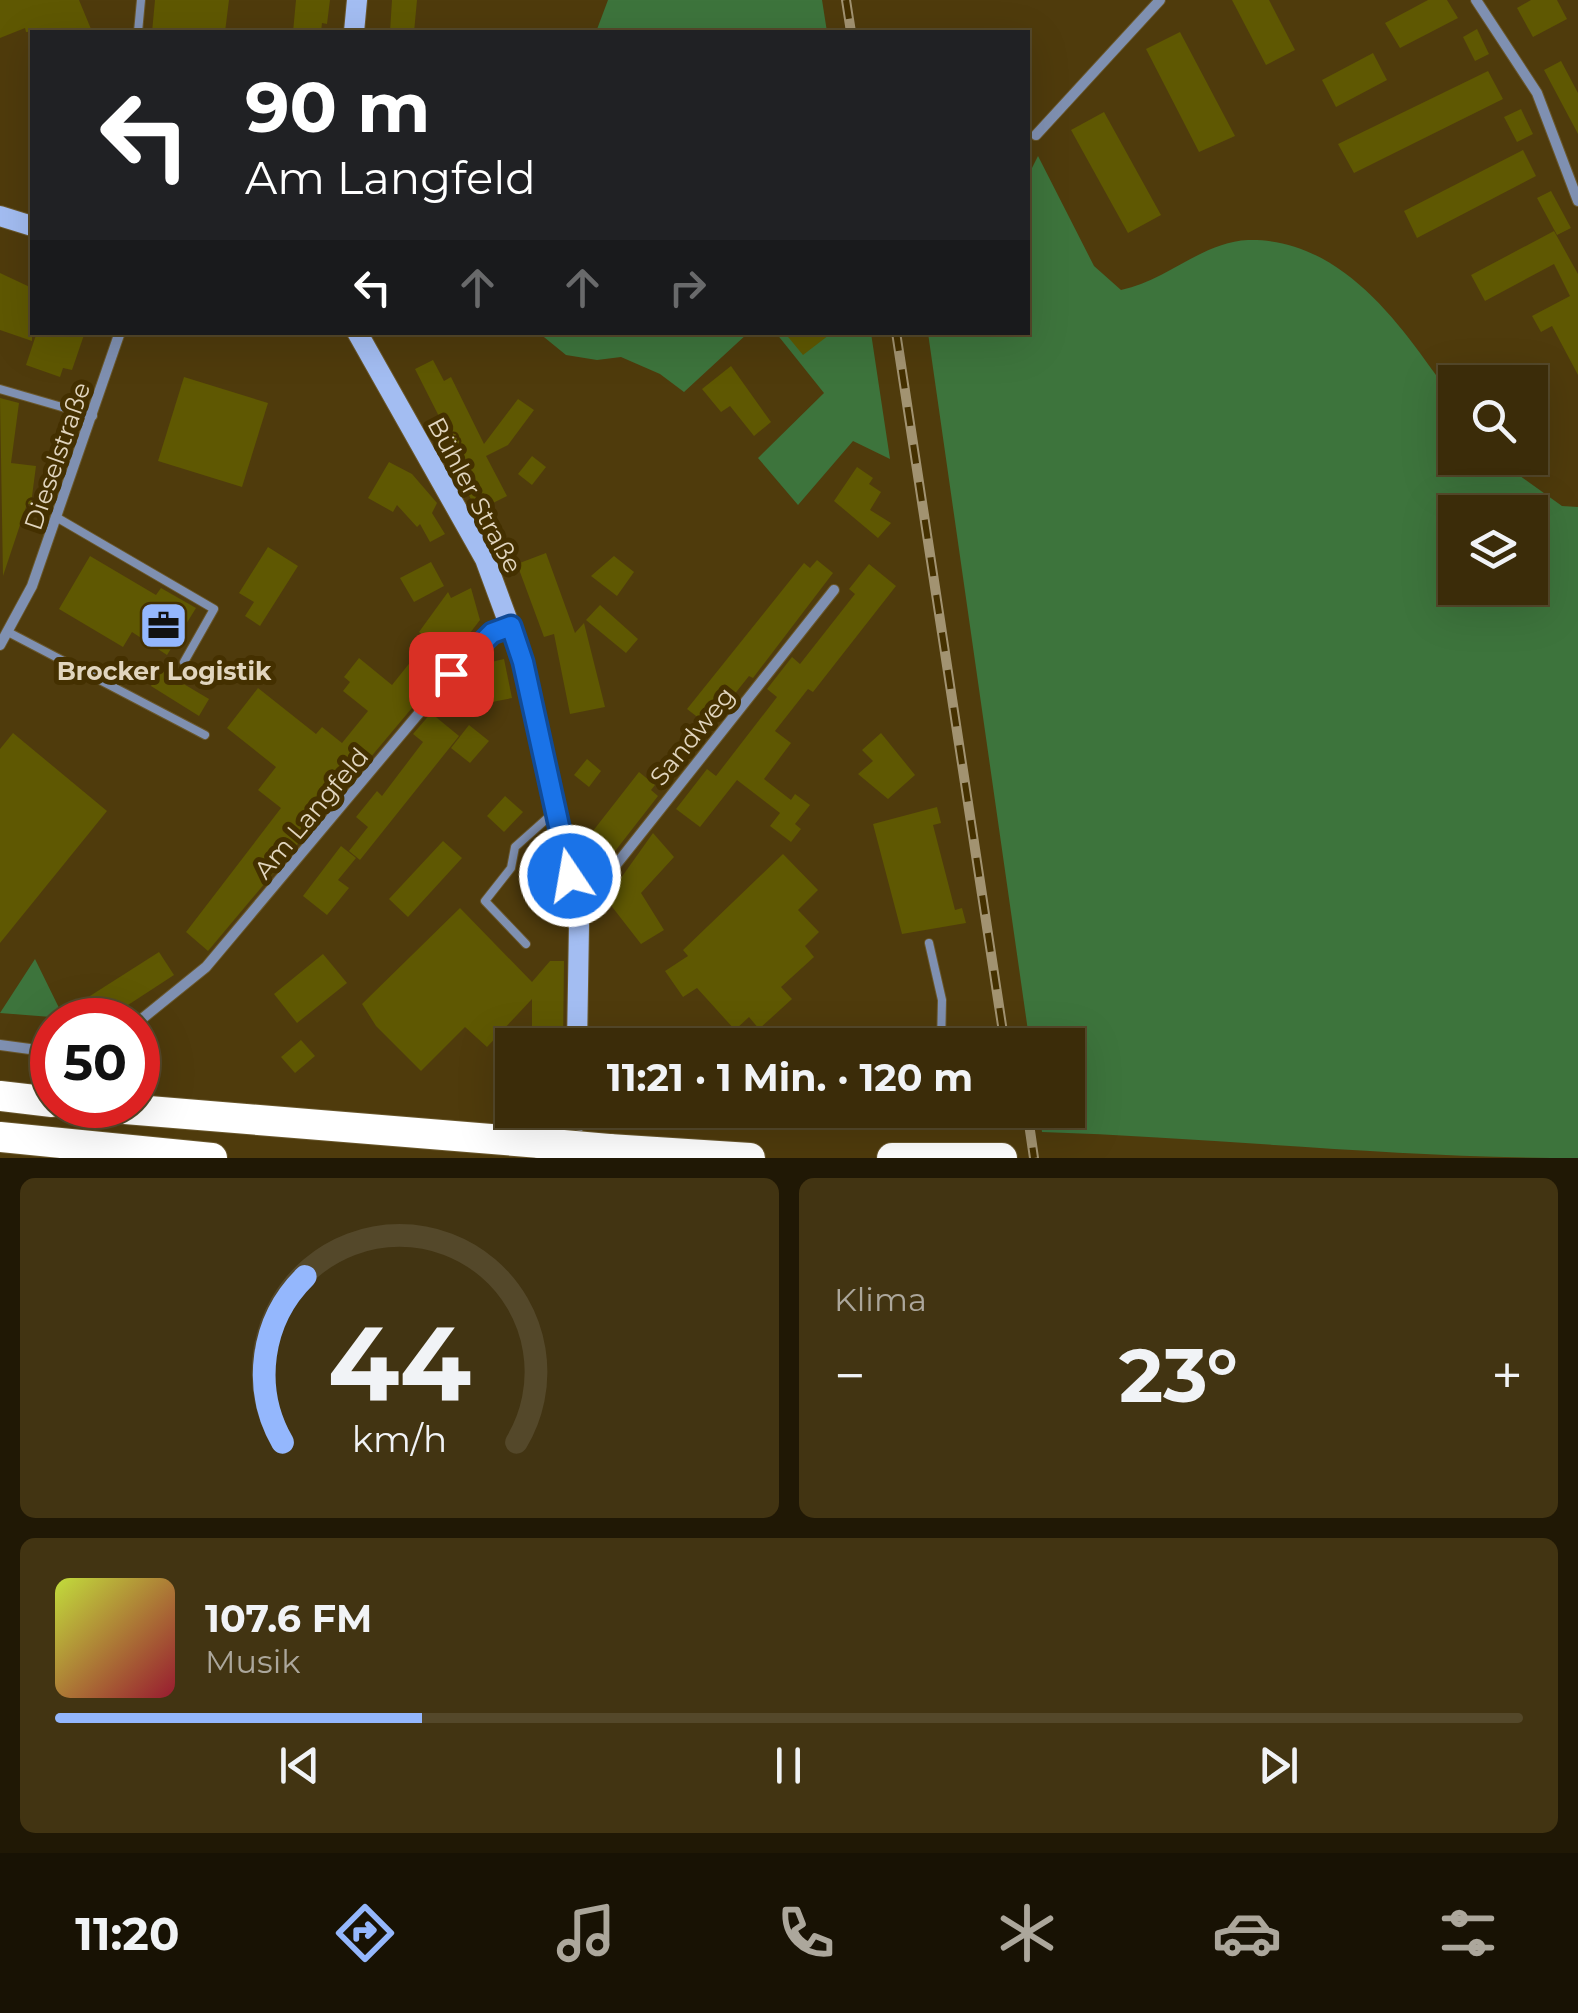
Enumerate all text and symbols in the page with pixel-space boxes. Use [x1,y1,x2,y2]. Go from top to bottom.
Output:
text: 90 m [245,64,430,150]
icon: left [80,70,210,200]
text: Am Langfeld [245,150,536,205]
icon: left [345,260,400,315]
icon: ahead [450,260,505,315]
icon: ahead [555,260,610,315]
icon: right [660,260,715,315]
map controls [1438,365,1548,605]
button: search [1438,365,1548,475]
street label: Dieselstraße [18,378,96,534]
street label: Bühler Straße [421,412,529,578]
button: layers [1438,495,1548,605]
office icon: Brocker Logistik [138,599,190,651]
pin [409,632,494,717]
icon: arrive [424,647,479,702]
place label: Brocker Logistik [57,656,272,686]
street label: Sandweg [643,681,741,791]
street label: Am Langfeld [248,741,374,885]
position arrow [518,824,622,928]
speed limit sign: 50 [30,998,160,1128]
text: 11:21 · 1 Min. · 120 m [607,1054,973,1101]
text: Klima [834,1280,927,1319]
text: 44 [328,1299,471,1426]
text: 23° [1119,1329,1238,1421]
text: − [834,1342,866,1409]
text: + [1491,1342,1523,1409]
text: km/h [352,1417,447,1461]
text: 107.6 FM [205,1595,372,1642]
text: Musik [205,1642,300,1681]
icon: previous [272,1738,327,1793]
icon: pause [761,1738,816,1793]
icon: next [1251,1738,1306,1793]
icon: directions [330,1898,400,1968]
icon: music [551,1898,621,1968]
icon: phone [771,1898,841,1968]
icon: climate [992,1898,1062,1968]
icon: car [1212,1898,1282,1968]
icon: filters [1433,1898,1503,1968]
text: 11:20 [75,1906,179,1961]

